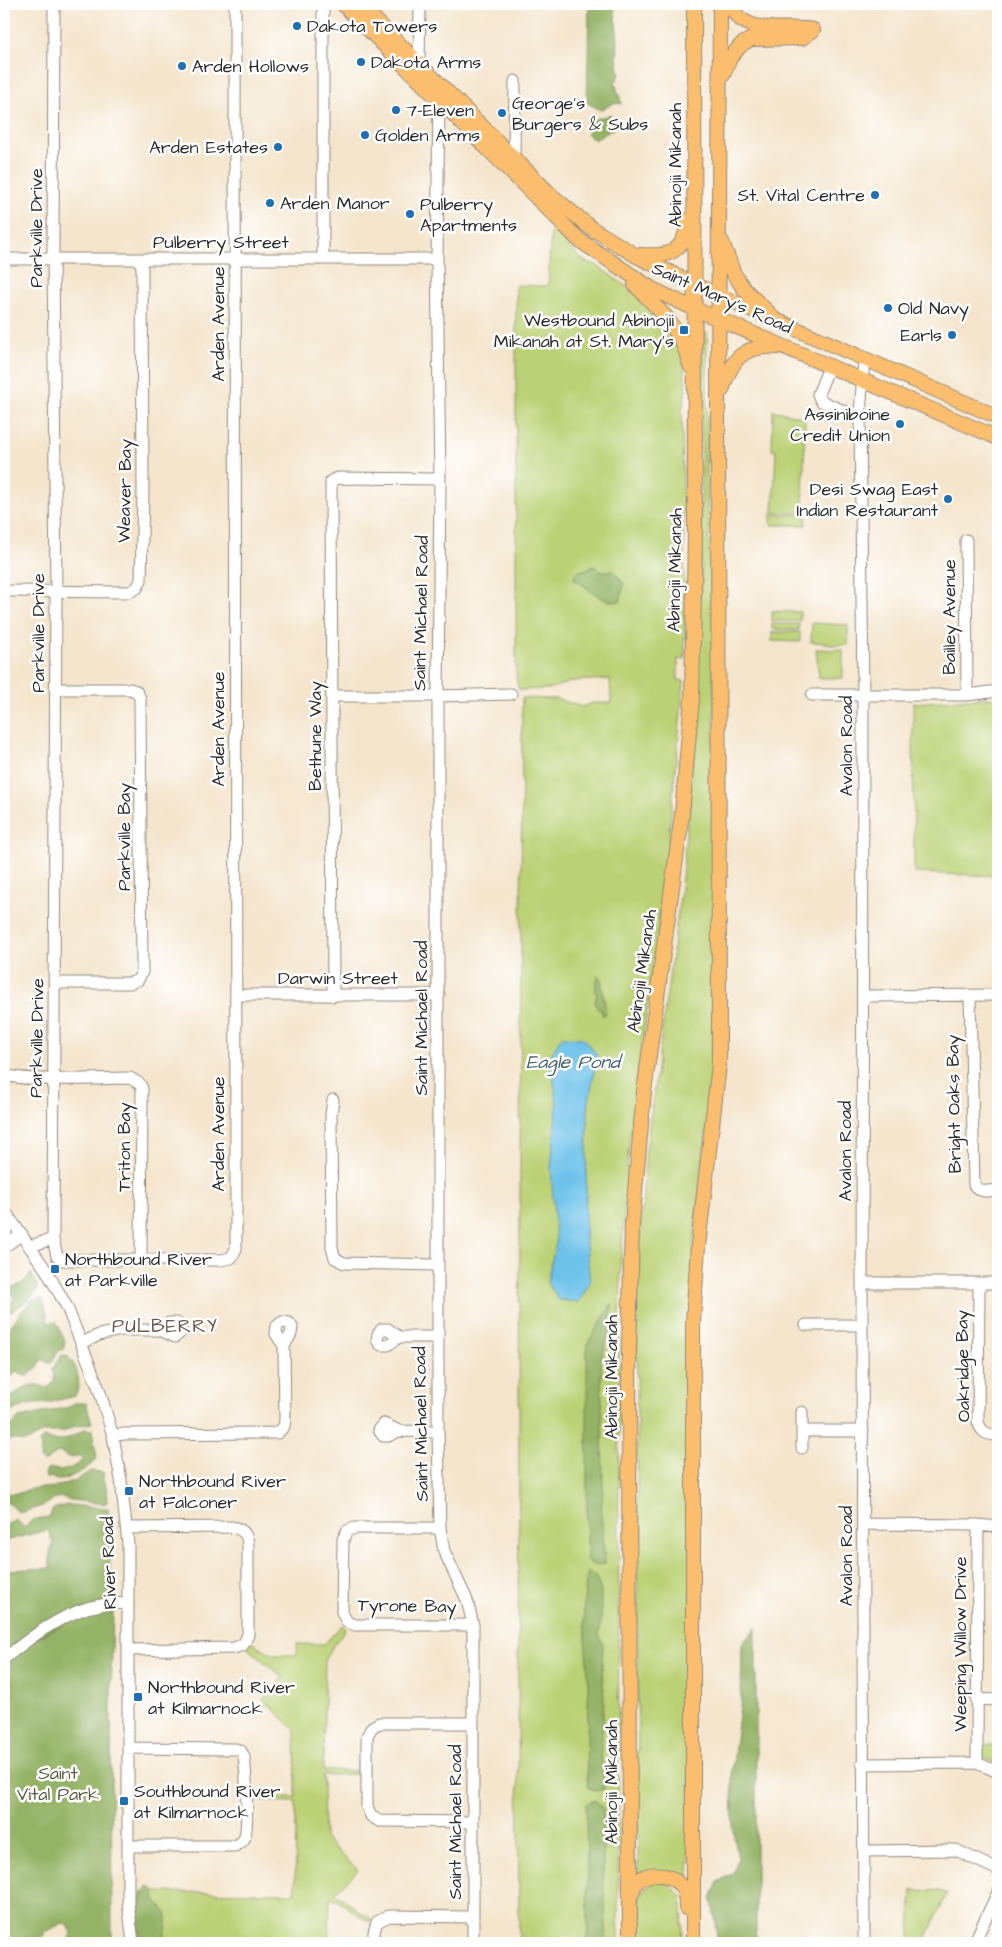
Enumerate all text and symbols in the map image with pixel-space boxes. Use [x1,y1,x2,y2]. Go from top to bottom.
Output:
place label: Dakota Towers [307,14,437,39]
marker: Dakota Towers [291,20,303,32]
place label: Dakota Arms [371,50,481,75]
place label: Arden Hollows [192,54,309,79]
marker: Dakota Arms [355,56,367,68]
marker: Arden Hollows [176,60,188,72]
place label: George's Burgers & Subs [512,91,648,138]
place label: 7-Eleven [406,98,474,123]
street label: Abinojii Mikanah [663,103,688,227]
marker: 7-Eleven [390,104,402,116]
marker: George's Burgers & Subs [496,107,508,119]
place label: Golden Arms [375,123,480,148]
marker: Golden Arms [359,129,371,141]
place label: Arden Estates [149,135,268,160]
marker: Arden Estates [272,141,284,153]
street label: Parkville Drive [24,168,49,288]
place label: St. Vital Centre [738,183,865,208]
marker: St. Vital Centre [869,189,881,201]
place label: Arden Manor [280,191,390,216]
place label: Pulberry Apartments [420,192,517,238]
marker: Arden Manor [264,197,276,209]
marker: Pulberry Apartments [404,208,416,220]
street label: Pulberry Street [153,230,290,256]
street label: Saint Mary's Road [647,256,796,341]
street label: Arden Avenue [206,266,231,382]
place label: Old Navy [898,296,969,322]
marker: Old Navy [882,302,894,314]
place label: Westbound Abinojii Mikanah at St. Mary's [494,308,674,355]
place label: Earls [900,323,942,348]
marker: Westbound Abinojii Mikanah at St. Mary's [678,324,690,336]
marker: Earls [946,329,958,341]
place label: Assiniboine Credit Union [790,402,890,448]
marker: Assiniboine Credit Union [894,418,906,430]
street label: Weaver Bay [112,439,139,543]
place label: Desi Swag East Indian Restaurant [796,477,939,523]
marker: Desi Swag East Indian Restaurant [942,493,954,505]
street label: Abinojii Mikanah [661,508,689,632]
street label: Saint Michael Road [407,535,435,691]
street label: Bailley Avenue [937,559,963,675]
street label: Parkville Drive [26,573,51,693]
street label: Arden Avenue [206,671,231,787]
street label: Bethune Way [303,681,329,791]
street label: Avalon Road [834,696,859,796]
street label: Parkville Bay [112,783,138,891]
street label: Abinojii Mikanah [621,908,663,1034]
street label: Saint Michael Road [409,940,434,1096]
street label: Darwin Street [278,966,399,991]
street label: Parkville Drive [23,978,51,1098]
street label: Bright Oaks Bay [940,1034,969,1173]
water label: Eagle Pond [526,1049,624,1076]
street label: Arden Avenue [206,1076,231,1192]
street label: Avalon Road [833,1101,858,1201]
street label: Triton Bay [112,1102,138,1192]
place label: Northbound River at Parkville [65,1247,212,1293]
marker: Northbound River at Parkville [49,1263,61,1275]
street label: Oakridge Bay [950,1310,977,1422]
district label: PULBERRY [112,1313,218,1340]
street label: Abinojii Mikanah [599,1315,624,1439]
street label: Saint Michael Road [407,1346,435,1502]
place label: Northbound River at Falconer [139,1469,286,1515]
marker: Northbound River at Falconer [123,1485,135,1497]
street label: Avalon Road [834,1506,859,1606]
street label: River Road [95,1516,123,1610]
street label: Weeping Willow Drive [948,1556,974,1732]
street label: Tyrone Bay [357,1593,457,1620]
place label: Northbound River at Kilmarnock [148,1675,295,1721]
marker: Northbound River at Kilmarnock [132,1691,144,1703]
street label: Abinojii Mikanah [599,1720,624,1844]
street label: Saint Michael Road [443,1744,468,1900]
park label: Saint Vital Park [17,1761,99,1807]
place label: Southbound River at Kilmarnock [134,1779,280,1825]
marker: Southbound River at Kilmarnock [118,1795,130,1807]

